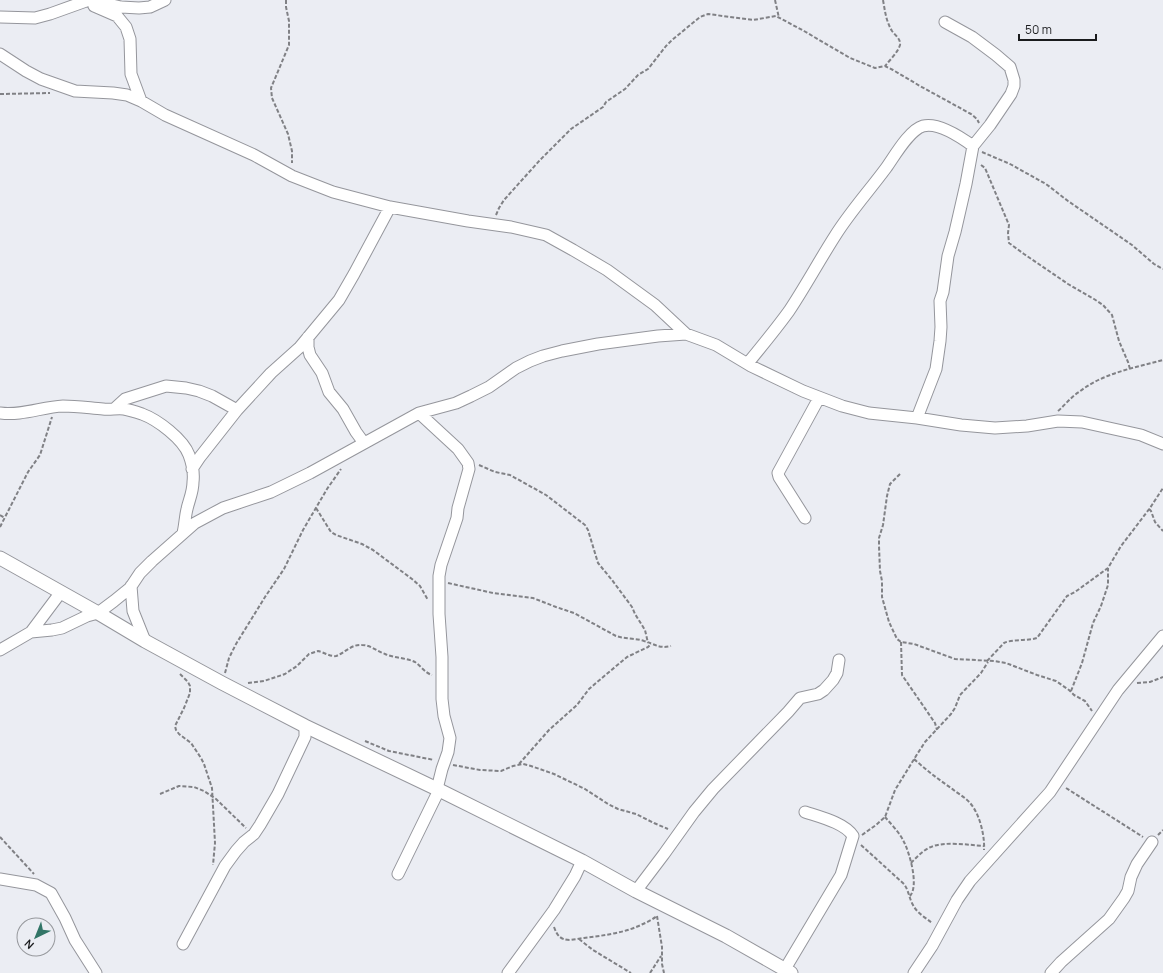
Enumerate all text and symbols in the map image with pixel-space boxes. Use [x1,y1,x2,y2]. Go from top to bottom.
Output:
scale bar [1019,16,1096,42]
text: 50 m [1025,21,1052,38]
north arrow [16,917,56,957]
text: N [21,936,37,953]

